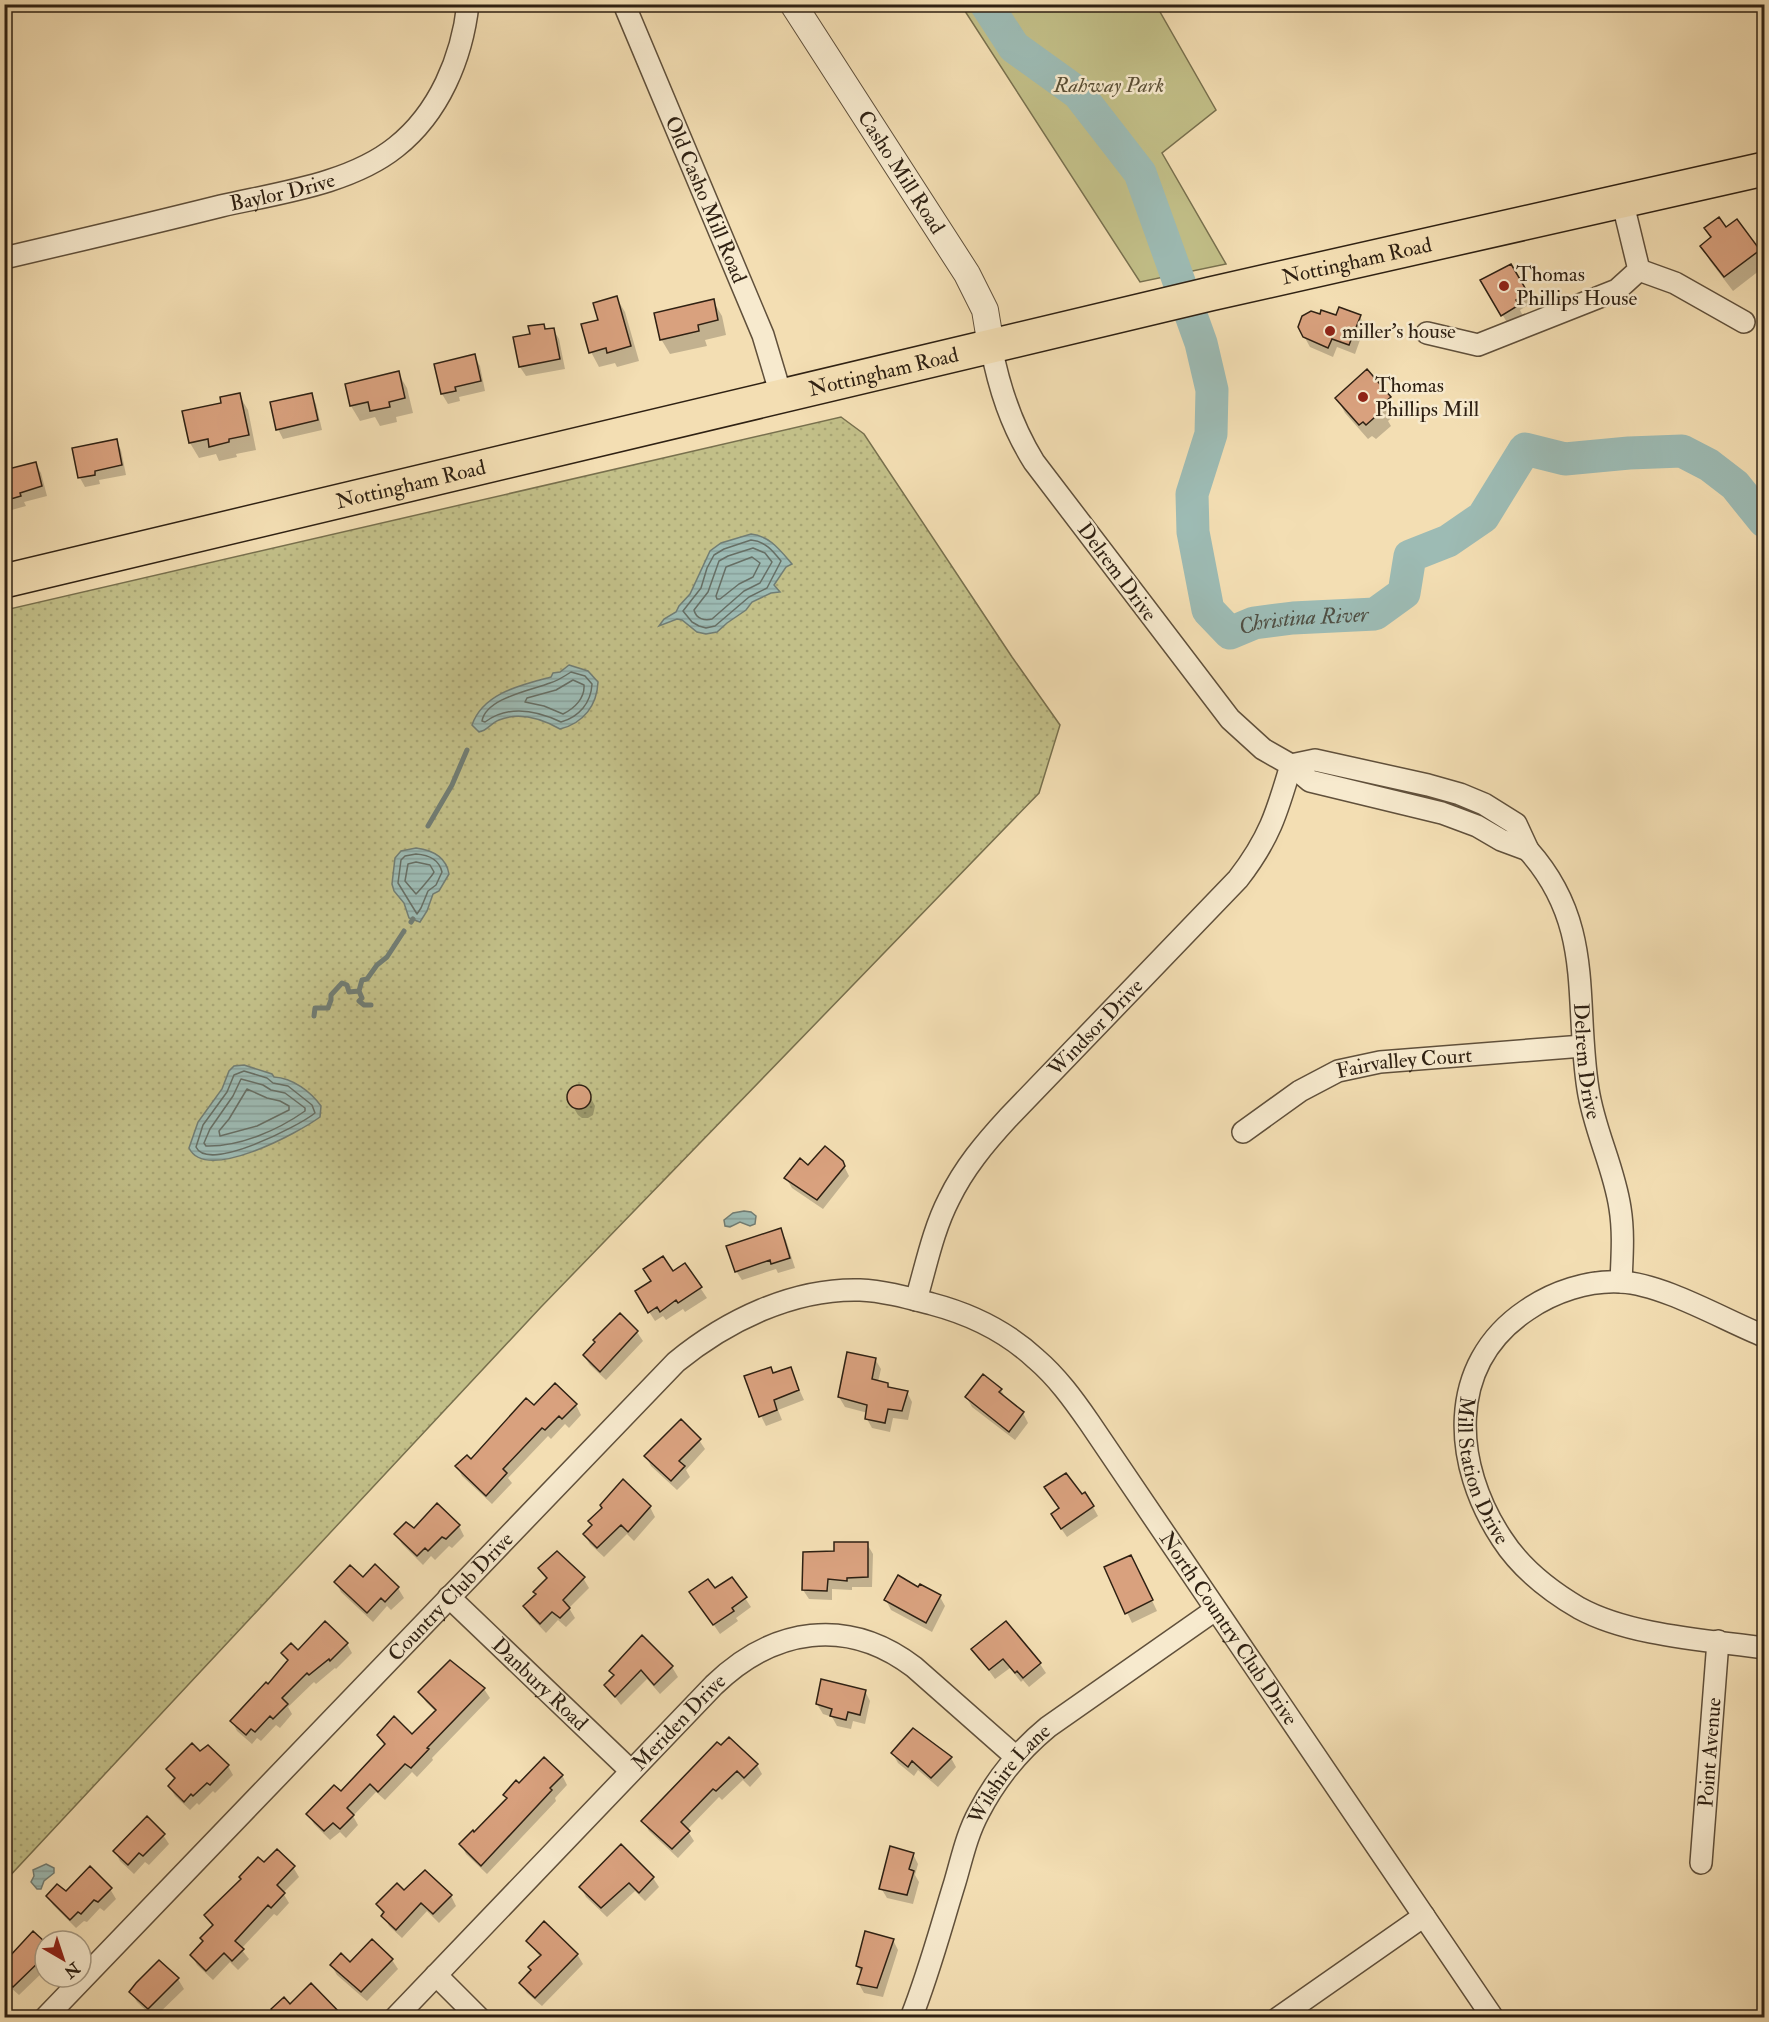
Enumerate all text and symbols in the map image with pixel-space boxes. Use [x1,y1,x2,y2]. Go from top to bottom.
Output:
park label: Rahway Park [1053,72,1164,99]
street label: Casho Mill Road [852,105,951,240]
street label: Old Casho Mill Road [659,112,753,288]
street label: Baylor Drive [227,166,339,217]
street label: Nottingham Road [1279,231,1435,291]
place label: Thomas Phillips House [1516,261,1638,312]
marker: Thomas Phillips House [1497,279,1511,293]
place label: miller's house [1342,318,1456,345]
marker: miller's house [1323,324,1337,338]
street label: Nottingham Road [806,341,962,403]
place label: Thomas Phillips Mill [1375,372,1480,423]
marker: Thomas Phillips Mill [1356,390,1370,404]
street label: Nottingham Road [333,453,489,515]
street label: Delrem Drive [1071,517,1163,627]
water label: Christina River [1234,600,1371,642]
street label: Windsor Drive [1041,972,1149,1083]
street label: Delrem Drive [1568,1002,1608,1122]
street label: Fairvalley Court [1334,1041,1473,1085]
street label: Mill Station Drive [1452,1395,1516,1550]
street label: Country Club Drive [382,1526,519,1667]
street label: North Country Club Drive [1154,1526,1304,1731]
street label: Danbury Road [486,1632,594,1737]
street label: Meriden Drive [626,1667,731,1776]
street label: Point Avenue [1692,1696,1727,1808]
street label: Wilshire Lane [961,1717,1056,1829]
north arrow [33,1929,93,1989]
text: N [59,1957,84,1983]

